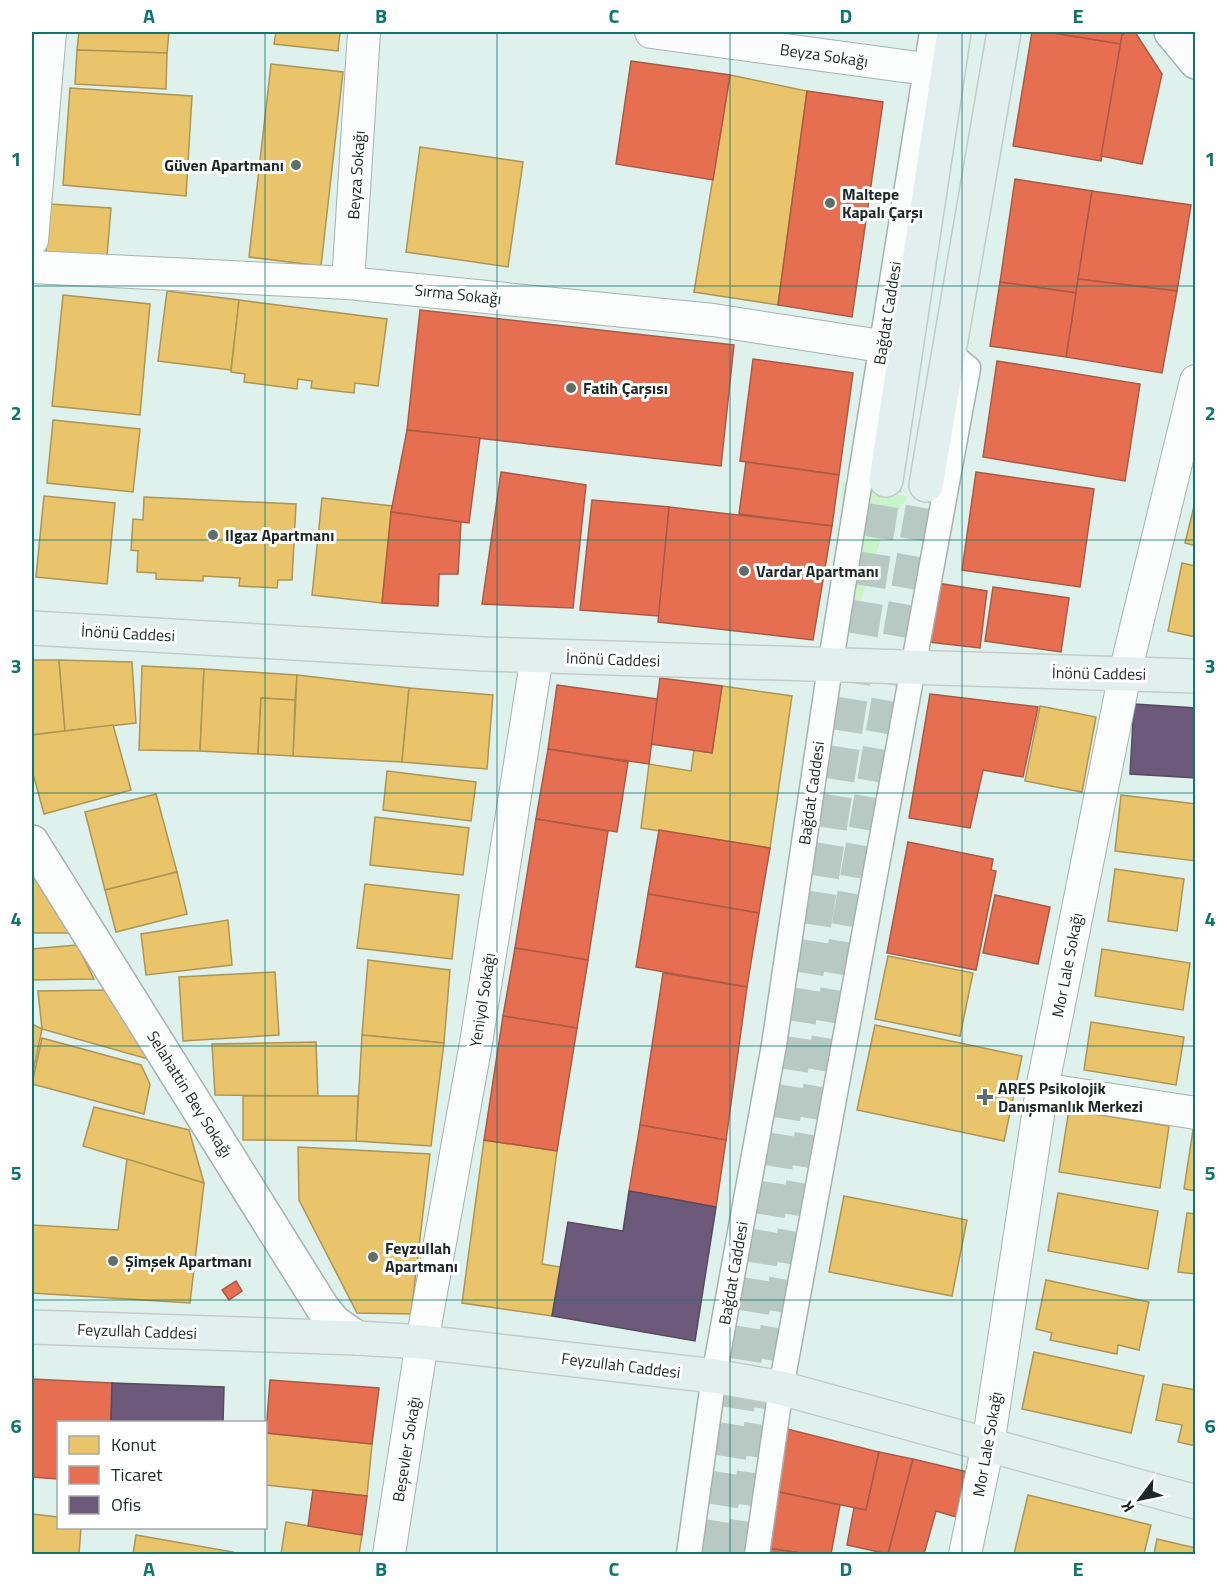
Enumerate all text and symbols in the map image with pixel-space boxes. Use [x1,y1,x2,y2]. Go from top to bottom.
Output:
text: A [143,0,155,31]
text: B [375,0,387,31]
text: C [609,0,620,31]
text: D [840,0,852,31]
text: E [1072,0,1084,31]
street label: Beyza Sokağı [778,37,870,73]
street label: Beyza Sokağı [341,130,371,220]
text: 1 [10,143,22,174]
text: 1 [1204,143,1216,174]
place label: Güven Apartmanı [164,153,284,177]
marker: Güven Apartmanı [289,158,303,172]
place label: Maltepe Kapalı Çarşı [842,182,923,224]
marker: Maltepe Kapalı Çarşı [823,196,837,210]
street label: Bağdat Caddesi [867,260,907,366]
street label: Sırma Sokağı [413,278,503,310]
place label: Fatih Çarşısı [583,376,668,400]
marker: Fatih Çarşısı [564,381,578,395]
text: 2 [10,397,22,428]
text: 2 [1204,397,1216,428]
place label: Ilgaz Apartmanı [225,523,334,547]
marker: Ilgaz Apartmanı [206,528,220,542]
place label: Vardar Apartmanı [756,559,879,583]
marker: Vardar Apartmanı [737,564,751,578]
street label: İnönü Caddesi [80,619,176,647]
street label: İnönü Caddesi [565,645,661,673]
text: 3 [10,650,22,681]
text: 3 [1204,650,1216,681]
street label: İnönü Caddesi [1052,660,1146,686]
street label: Bağdat Caddesi [792,740,830,846]
text: 4 [10,903,22,934]
text: 4 [1204,903,1216,934]
street label: Mor Lale Sokağı [1045,911,1089,1019]
street label: Yeniyol Sokağı [463,951,501,1049]
street label: Selahattin Bey Sokağı [141,1026,239,1162]
place label: ARES Psikolojik Danışmanlık Merkezi [998,1076,1143,1118]
marker: ARES Psikolojik Danışmanlık Merkezi [976,1088,994,1106]
text: 5 [10,1157,22,1188]
text: 5 [1204,1157,1216,1188]
street label: Bağdat Caddesi [712,1220,754,1326]
place label: Feyzullah Apartmanı [385,1236,458,1278]
place label: Şimşek Apartmanı [125,1249,252,1273]
marker: Feyzullah Apartmanı [366,1250,380,1264]
marker: Şimşek Apartmanı [106,1254,120,1268]
street label: Feyzullah Caddesi [77,1317,197,1345]
street label: Feyzullah Caddesi [560,1346,682,1384]
street label: Mor Lale Sokağı [966,1390,1008,1498]
street label: Beşevler Sokağı [386,1395,426,1503]
text: 6 [10,1410,22,1441]
text: 6 [1204,1410,1216,1441]
legend [57,1421,267,1529]
text: Konut [111,1431,157,1458]
text: Ticaret [111,1461,163,1488]
north arrow [1110,1469,1170,1529]
text: Ofis [111,1491,141,1518]
text: K [1114,1496,1140,1517]
text: A [143,1553,155,1584]
text: B [375,1553,387,1584]
text: C [609,1553,620,1584]
text: D [840,1553,852,1584]
text: E [1072,1553,1084,1584]

